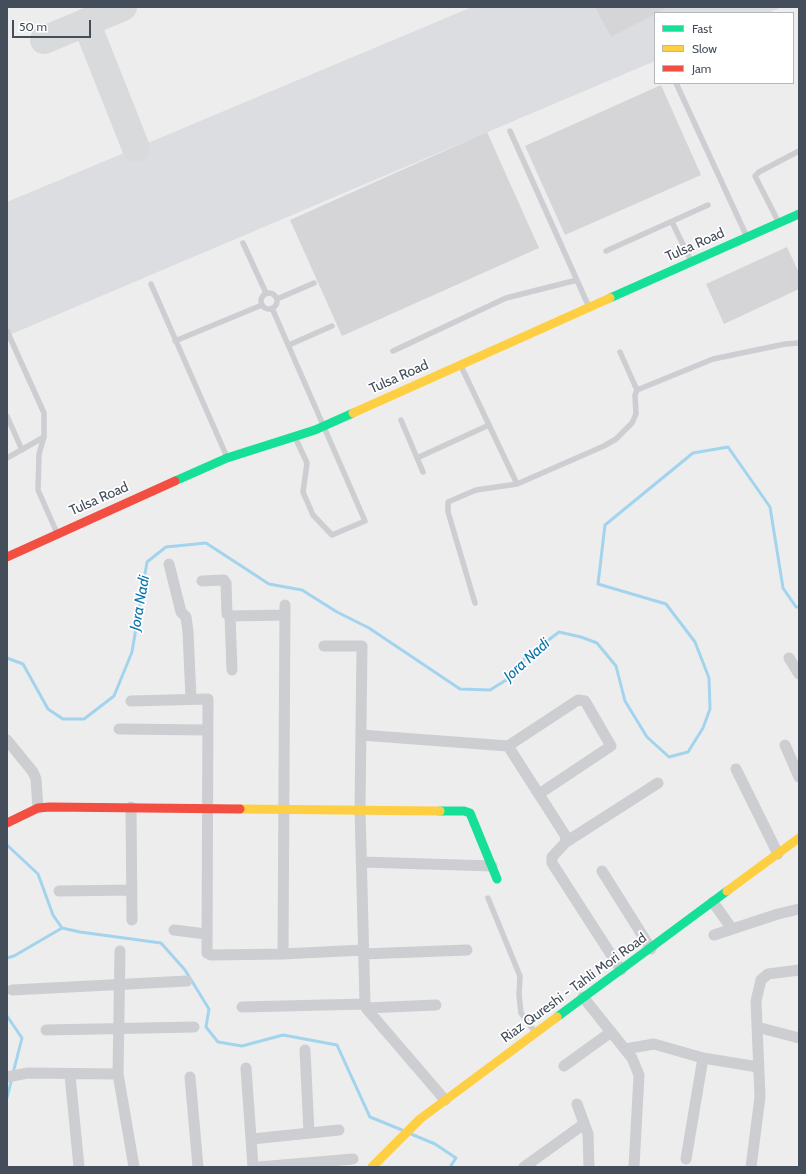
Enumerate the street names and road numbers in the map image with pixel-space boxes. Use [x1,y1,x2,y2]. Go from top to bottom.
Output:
street label: Tulsa Road [663,225,727,265]
street label: Tulsa Road [367,357,431,397]
street label: Tulsa Road [67,479,131,519]
street label: Riaz Qureshi - Tahli Mori Road [498,929,650,1047]

